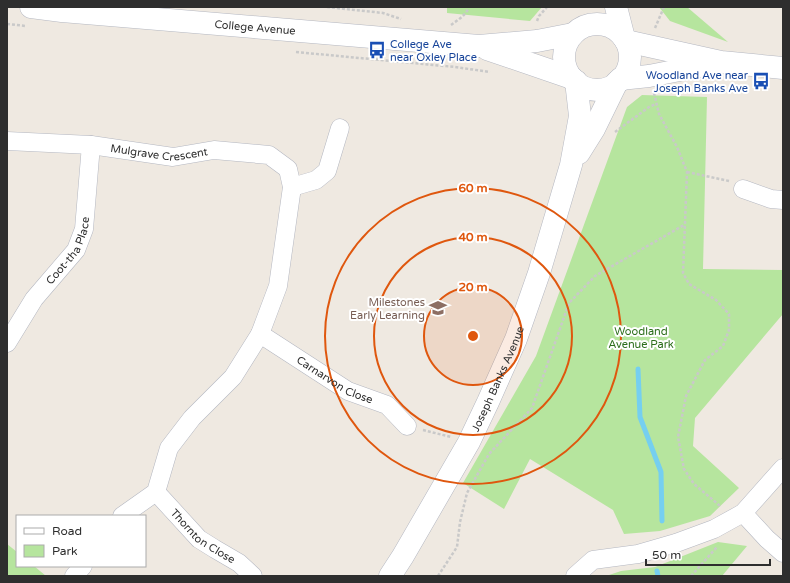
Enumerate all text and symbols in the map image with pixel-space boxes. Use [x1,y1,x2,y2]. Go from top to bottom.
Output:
street label: College Avenue [214,17,296,37]
place label: College Ave near Oxley Place [390,38,477,64]
bus stop icon: College Ave near Oxley Place [367,40,387,60]
place label: Woodland Ave near Joseph Banks Ave [646,69,749,95]
bus stop icon: Woodland Ave near Joseph Banks Ave [751,71,771,91]
street label: Mulgrave Crescent [110,141,209,164]
text: 60 m [458,181,488,195]
street label: Coot-tha Place [43,216,91,287]
text: 40 m [458,230,488,244]
text: 20 m [458,280,488,294]
place label: Milestones Early Learning [350,296,425,322]
school or university icon: Milestones Early Learning [428,298,448,318]
street label: Joseph Banks Avenue [468,324,526,434]
park label: Woodland Avenue Park [608,325,674,351]
centre of rings [466,329,480,343]
street label: Carnarvon Close [294,353,375,406]
street label: Thornton Close [168,506,238,566]
legend [16,515,146,567]
text: Road [52,524,82,538]
scale bar [646,541,770,567]
text: Park [52,544,78,558]
text: 50 m [652,548,681,562]

